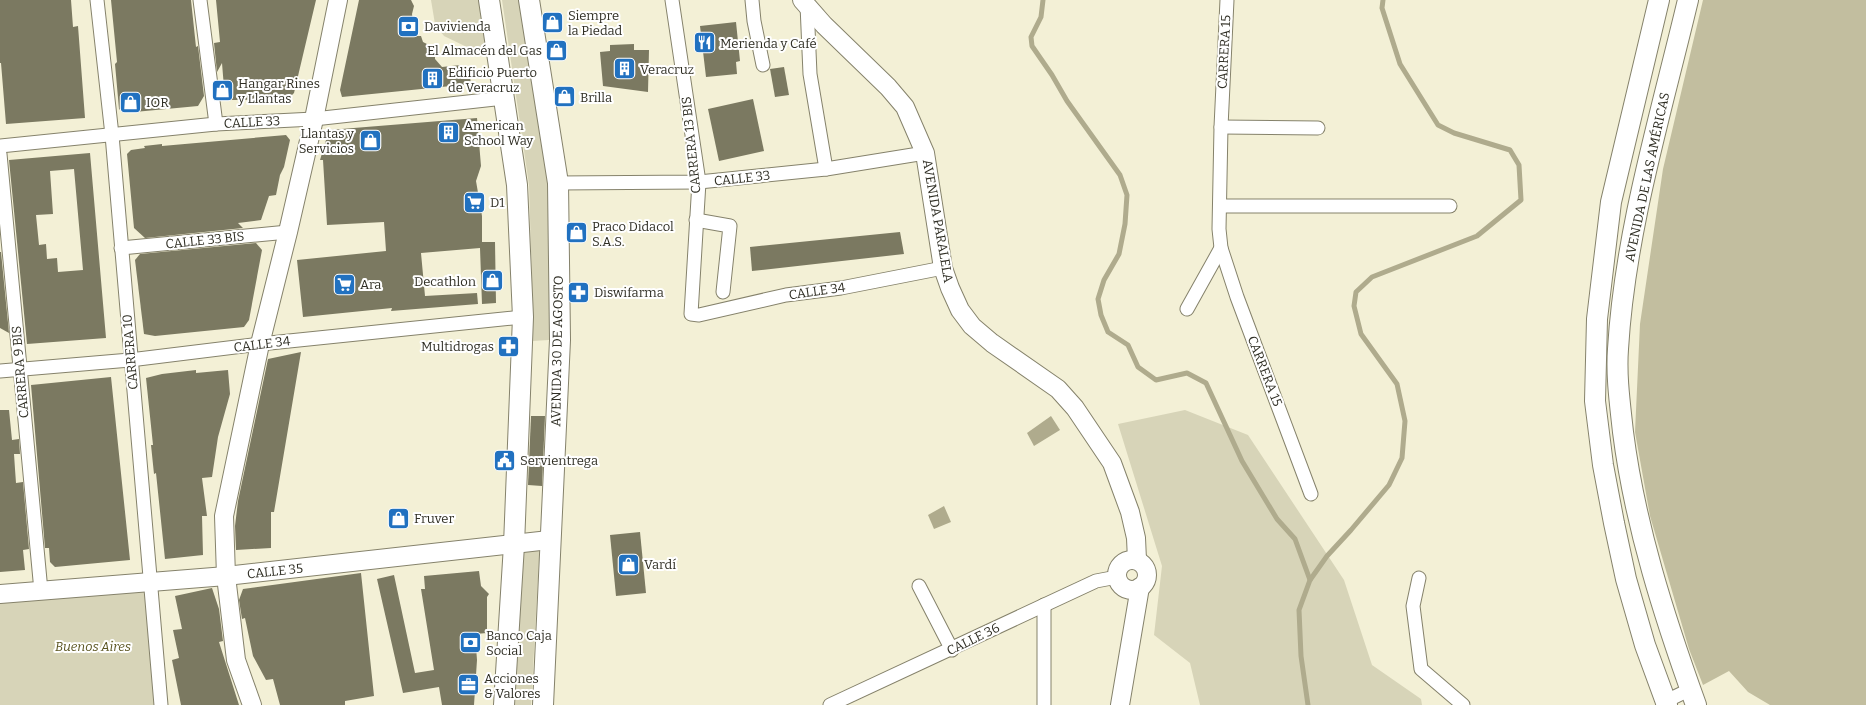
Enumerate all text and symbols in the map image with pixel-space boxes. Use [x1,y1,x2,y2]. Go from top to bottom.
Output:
place label: Siempre la Piedad [568,8,623,38]
shop icon: Siempre la Piedad [539,9,565,35]
bank icon: Davivienda [396,13,422,39]
street label: CARRERA 15 [1215,14,1233,90]
place label: Davivienda [424,19,491,34]
restaurant icon: Merienda y Café [692,30,718,56]
place label: Merienda y Café [720,36,817,51]
shop icon: El Almacén del Gas [544,37,570,63]
place label: El Almacén del Gas [427,43,542,58]
building icon: Veracruz [612,56,638,82]
place label: Veracruz [640,62,694,77]
place label: Edificio Puerto de Veracruz [448,65,537,95]
building icon: Edificio Puerto de Veracruz [420,66,446,92]
place label: Hangar Rines y Llantas [237,76,320,106]
shop icon: Hangar Rines y Llantas [209,77,235,103]
shop icon: Brilla [551,84,577,110]
shop icon: IOR [117,89,143,115]
place label: Brilla [580,90,612,105]
street label: AVENIDA DE LAS AMÉRICAS [1622,91,1672,263]
place label: IOR [146,95,169,110]
street label: CARRERA 13 BIS [678,96,704,194]
street label: CALLE 33 [223,113,281,131]
place label: American School Way [464,118,533,148]
building icon: American School Way [436,119,462,145]
place label: Llantas y Servicios [299,126,354,156]
shop icon: Llantas y Servicios [357,127,383,153]
street label: AVENIDA PARALELA [920,158,956,285]
street label: CALLE 33 [713,168,771,188]
supermarket icon: D1 [461,189,487,215]
place label: D1 [490,195,505,210]
place label: Praco Didacol S.A.S. [592,219,674,249]
shop icon: Praco Didacol S.A.S. [564,220,590,246]
street label: CALLE 33 BIS [165,228,245,252]
shop icon: Decathlon [479,268,505,294]
supermarket icon: Ara [331,271,357,297]
place label: Decathlon [414,274,477,289]
street label: AVENIDA 30 DE AGOSTO [548,275,566,427]
place label: Ara [360,277,381,292]
pharmacy icon: Diswifarma [566,279,592,305]
street label: CALLE 34 [788,280,847,302]
place label: Diswifarma [594,285,664,300]
street label: CARRERA 10 [119,314,141,390]
street label: CARRERA 9 BIS [8,325,32,419]
street label: CALLE 34 [233,333,292,355]
pharmacy icon: Multidrogas [496,333,522,359]
street label: CARRERA 15 [1245,334,1285,408]
place label: Multidrogas [421,339,494,354]
public building icon: Servientrega [491,447,517,473]
place label: Servientrega [520,453,598,468]
shop icon: Fruver [386,505,412,531]
place label: Fruver [414,511,454,526]
shop icon: Vardí [615,551,641,577]
place label: Vardí [644,557,676,572]
street label: CALLE 35 [246,561,304,581]
street label: CALLE 36 [944,620,1002,658]
place label: Banco Caja Social [486,628,552,658]
bank icon: Banco Caja Social [458,629,484,655]
park label: Buenos Aires [55,639,131,654]
place label: Acciones & Valores [484,671,541,701]
office icon: Acciones & Valores [455,672,481,698]

